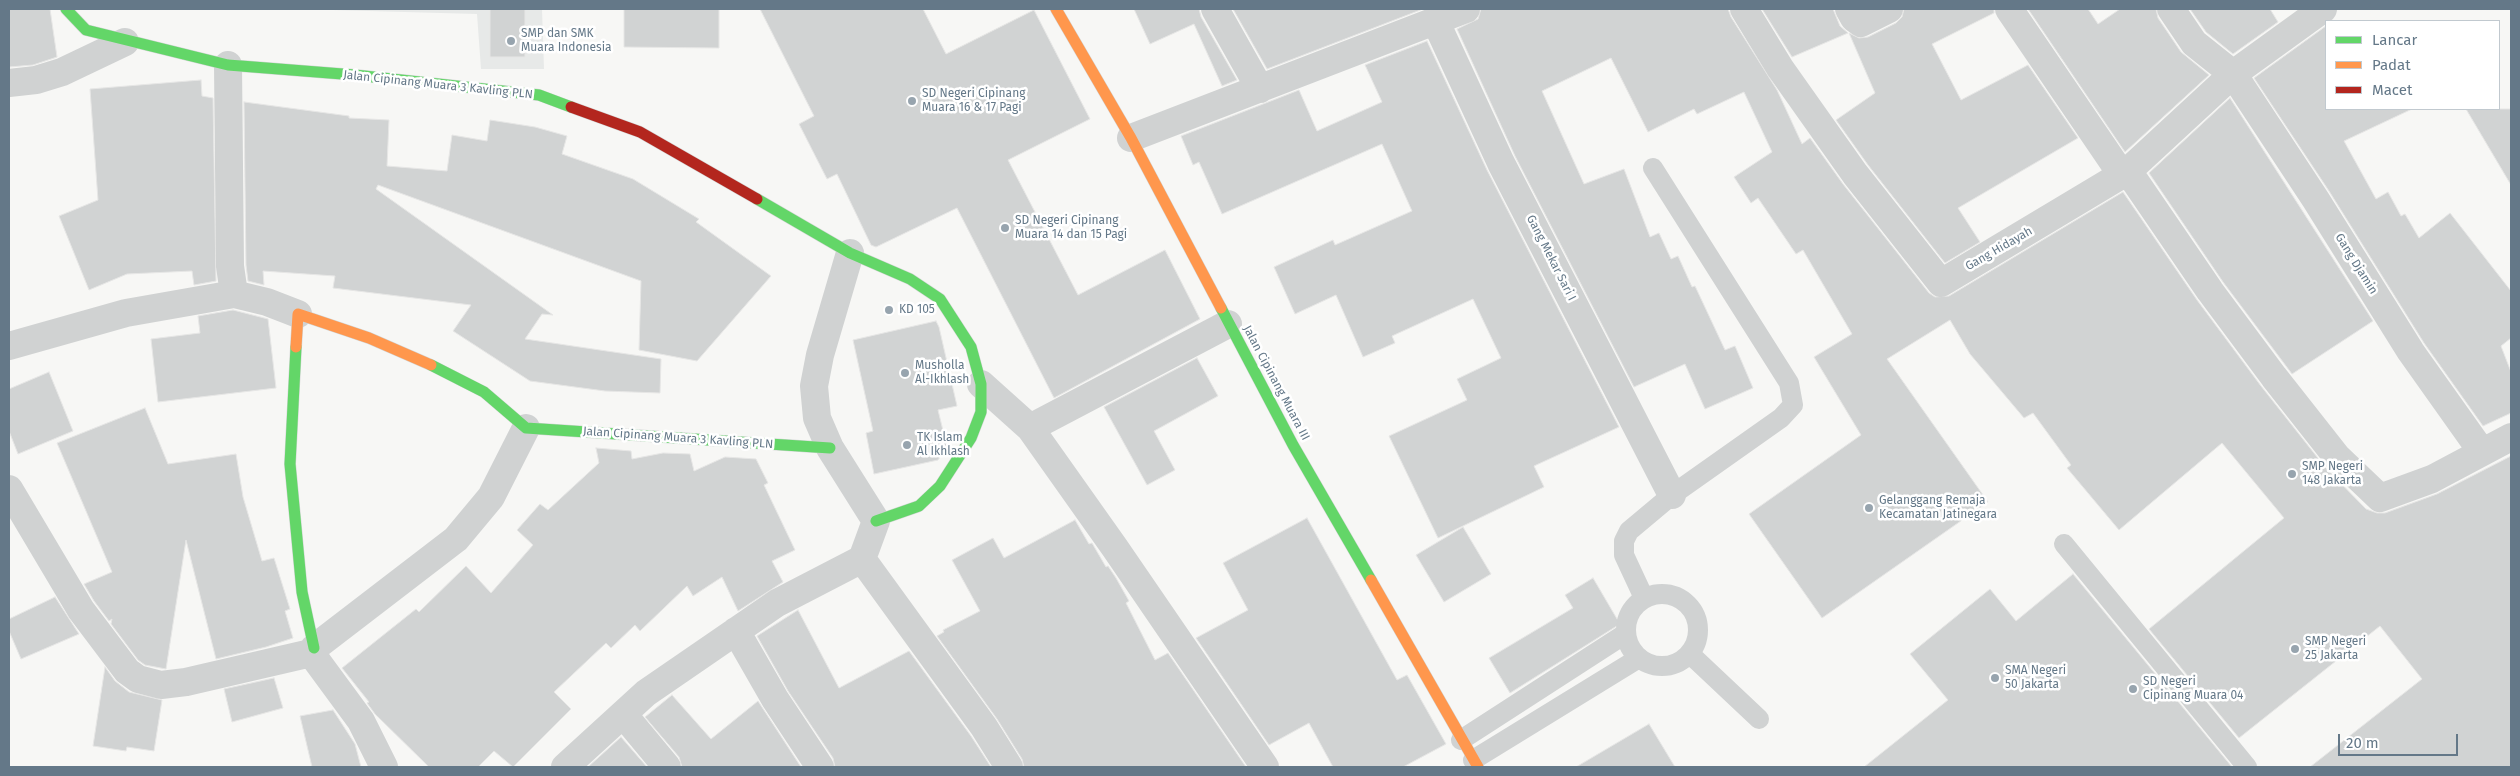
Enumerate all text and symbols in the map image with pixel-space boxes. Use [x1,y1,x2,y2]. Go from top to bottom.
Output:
legend [2325,20,2500,110]
place label: SMP dan SMK Muara Indonesia [521,27,612,55]
text: Lancar [2372,31,2417,49]
marker: SMP dan SMK Muara Indonesia [505,35,517,47]
text: Padat [2372,56,2411,74]
street label: Jalan Cipinang Muara 3 Kavling PLN [342,68,534,102]
text: Macet [2372,81,2412,99]
place label: SD Negeri Cipinang Muara 16 & 17 Pagi [922,87,1025,115]
marker: SD Negeri Cipinang Muara 16 & 17 Pagi [906,95,918,107]
street label: Gang Mekar Sari I [1523,213,1579,303]
place label: SD Negeri Cipinang Muara 14 dan 15 Pagi [1015,214,1127,242]
marker: SD Negeri Cipinang Muara 14 dan 15 Pagi [999,222,1011,234]
street label: Gang Hidayah [1963,224,2035,274]
street label: Gang Djamin [2332,231,2380,297]
place label: KD 105 [899,303,935,317]
marker: KD 105 [883,304,895,316]
street label: Jalan Cipinang Muara III [1240,323,1312,443]
place label: Musholla Al-Ikhlash [915,359,969,387]
marker: Musholla Al-Ikhlash [899,367,911,379]
street label: Jalan Cipinang Muara 3 Kavling PLN [582,424,774,452]
place label: TK Islam Al Ikhlash [917,431,970,459]
marker: TK Islam Al Ikhlash [901,439,913,451]
place label: SMP Negeri 148 Jakarta [2302,460,2363,488]
marker: SMP Negeri 148 Jakarta [2286,468,2298,480]
place label: Gelanggang Remaja Kecamatan Jatinegara [1879,494,1997,522]
marker: Gelanggang Remaja Kecamatan Jatinegara [1863,502,1875,514]
place label: SMP Negeri 25 Jakarta [2305,635,2366,663]
marker: SMP Negeri 25 Jakarta [2289,643,2301,655]
place label: SMA Negeri 50 Jakarta [2005,664,2066,692]
marker: SMA Negeri 50 Jakarta [1989,672,2001,684]
place label: SD Negeri Cipinang Muara 04 [2143,675,2243,703]
marker: SD Negeri Cipinang Muara 04 [2127,683,2139,695]
scale bar [2340,724,2460,756]
text: 20 m [2346,734,2379,752]

